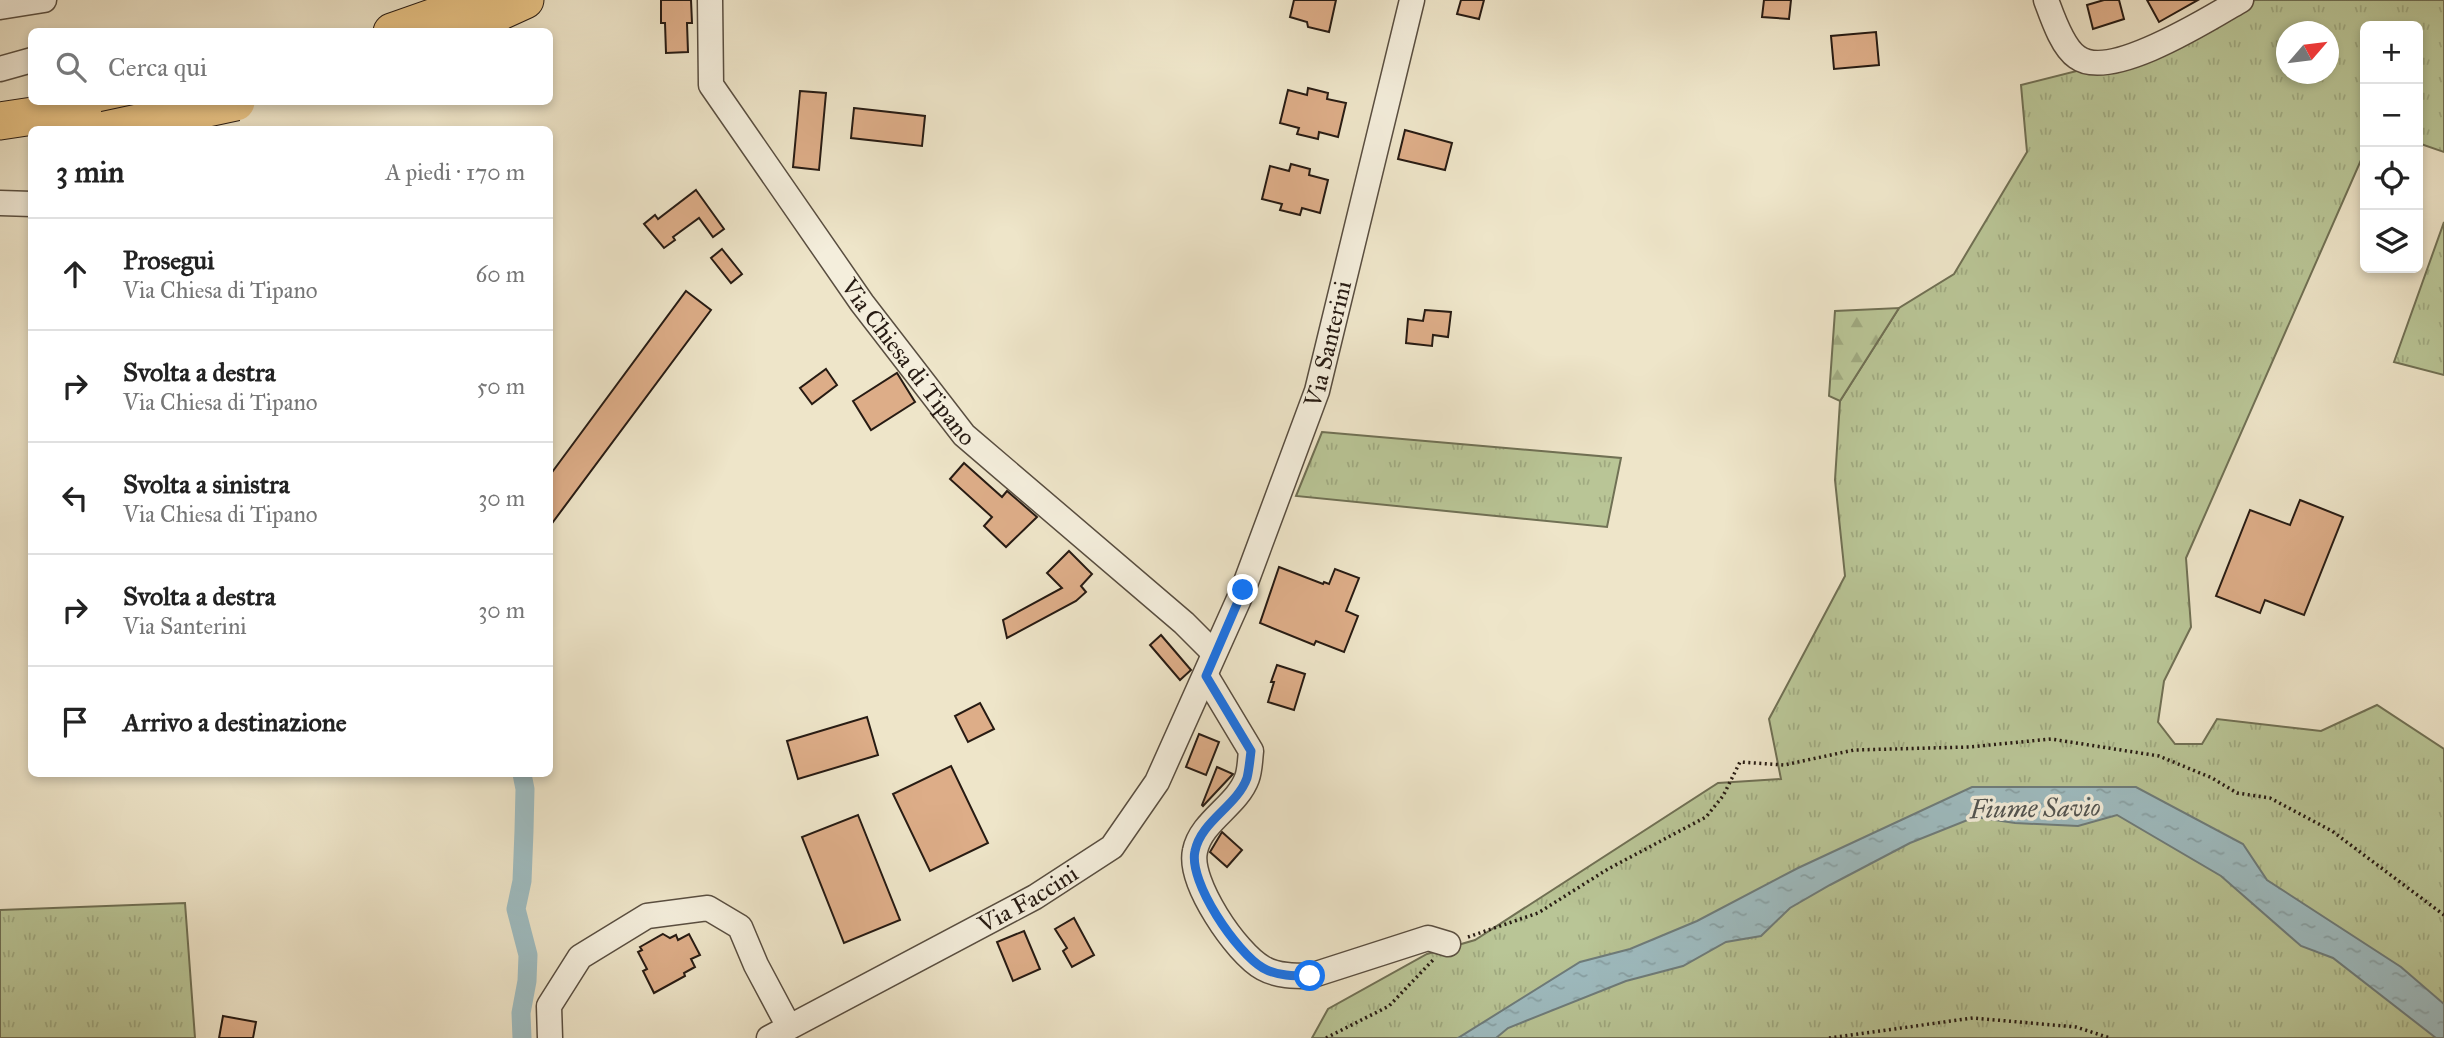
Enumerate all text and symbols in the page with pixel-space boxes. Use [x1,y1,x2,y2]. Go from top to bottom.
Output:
north arrow [2276,21,2339,84]
map controls [2360,21,2423,273]
button: + [2360,21,2423,84]
search box [28,28,553,105]
icon: search [52,48,90,86]
text: Cerca qui [108,51,207,83]
button: − [2360,84,2423,147]
button: locate [2360,147,2423,210]
text: 3 min [56,154,124,190]
text: A piedi · 170 m [385,158,525,186]
button: layers [2360,210,2423,273]
text: Prosegui [123,244,214,276]
icon: ahead [56,255,94,293]
text: 60 m [476,260,525,288]
street label: Via Chiesa di Tipano [834,272,981,453]
text: Via Chiesa di Tipano [123,276,318,304]
street label: Via Santerini [1297,277,1358,412]
text: Svolta a destra [123,356,276,388]
icon: right [56,367,94,405]
text: 50 m [477,372,525,400]
text: Via Chiesa di Tipano [123,388,318,416]
text: Svolta a sinistra [123,468,290,500]
icon: left [56,479,94,517]
text: 30 m [478,484,525,512]
text: Via Chiesa di Tipano [123,500,318,528]
route end [1227,574,1258,605]
text: Svolta a destra [123,580,276,612]
icon: right [56,591,94,629]
text: 30 m [478,596,525,624]
text: Via Santerini [123,612,247,640]
icon: arrive [56,703,94,741]
text: Arrivo a destinazione [123,706,347,738]
water label: Fiume Savio [1968,791,2101,825]
street label: Via Faccini [972,858,1084,940]
route start [1294,960,1325,991]

